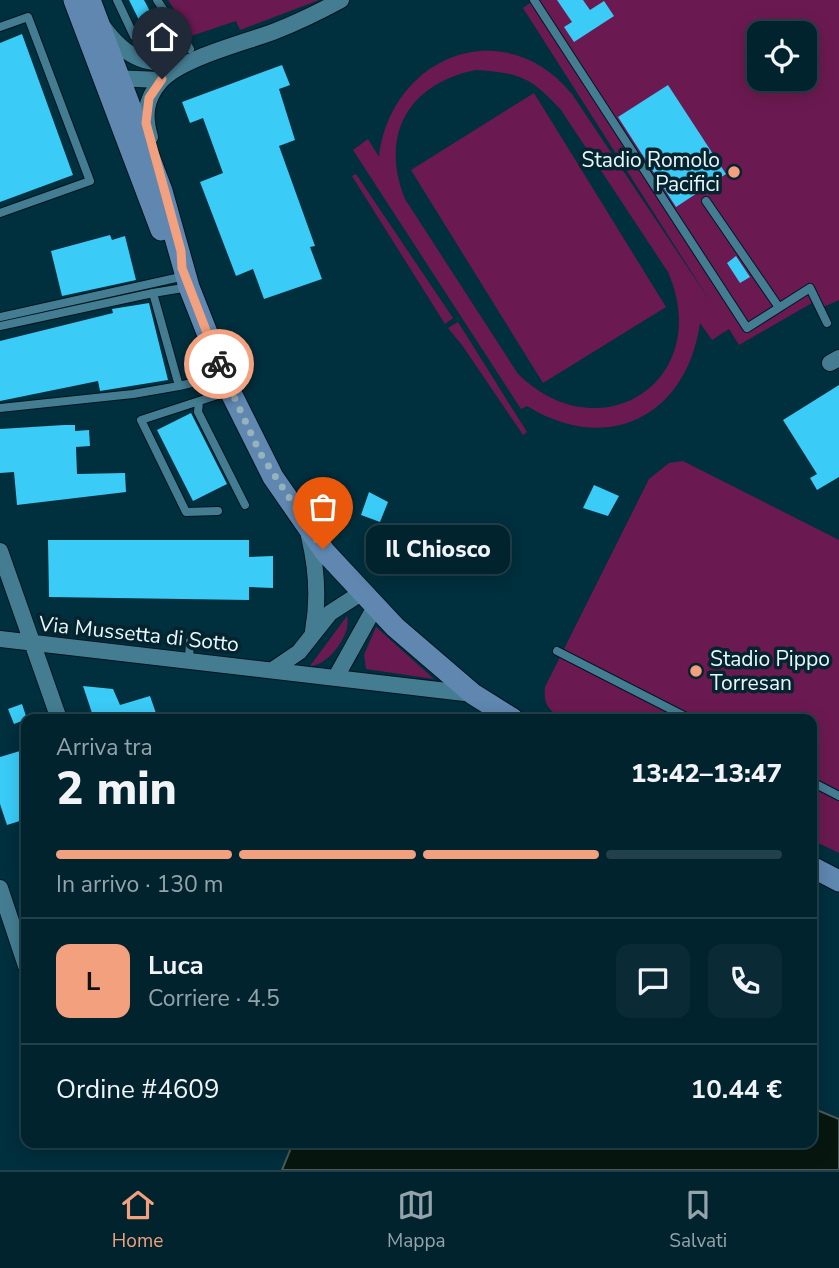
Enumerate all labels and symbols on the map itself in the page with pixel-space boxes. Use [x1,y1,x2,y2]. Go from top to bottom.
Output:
pin [132,7,192,79]
place label: Stadio Romolo Pacifici [582,146,720,198]
marker: Stadio Romolo Pacifici [726,164,742,180]
courier [184,329,254,399]
pin [293,477,353,549]
callout: Il Chiosco [365,524,508,574]
street label: Via Mussetta di Sotto [37,609,240,658]
place label: Stadio Pippo Torresan [710,645,830,697]
marker: Stadio Pippo Torresan [688,663,704,679]

